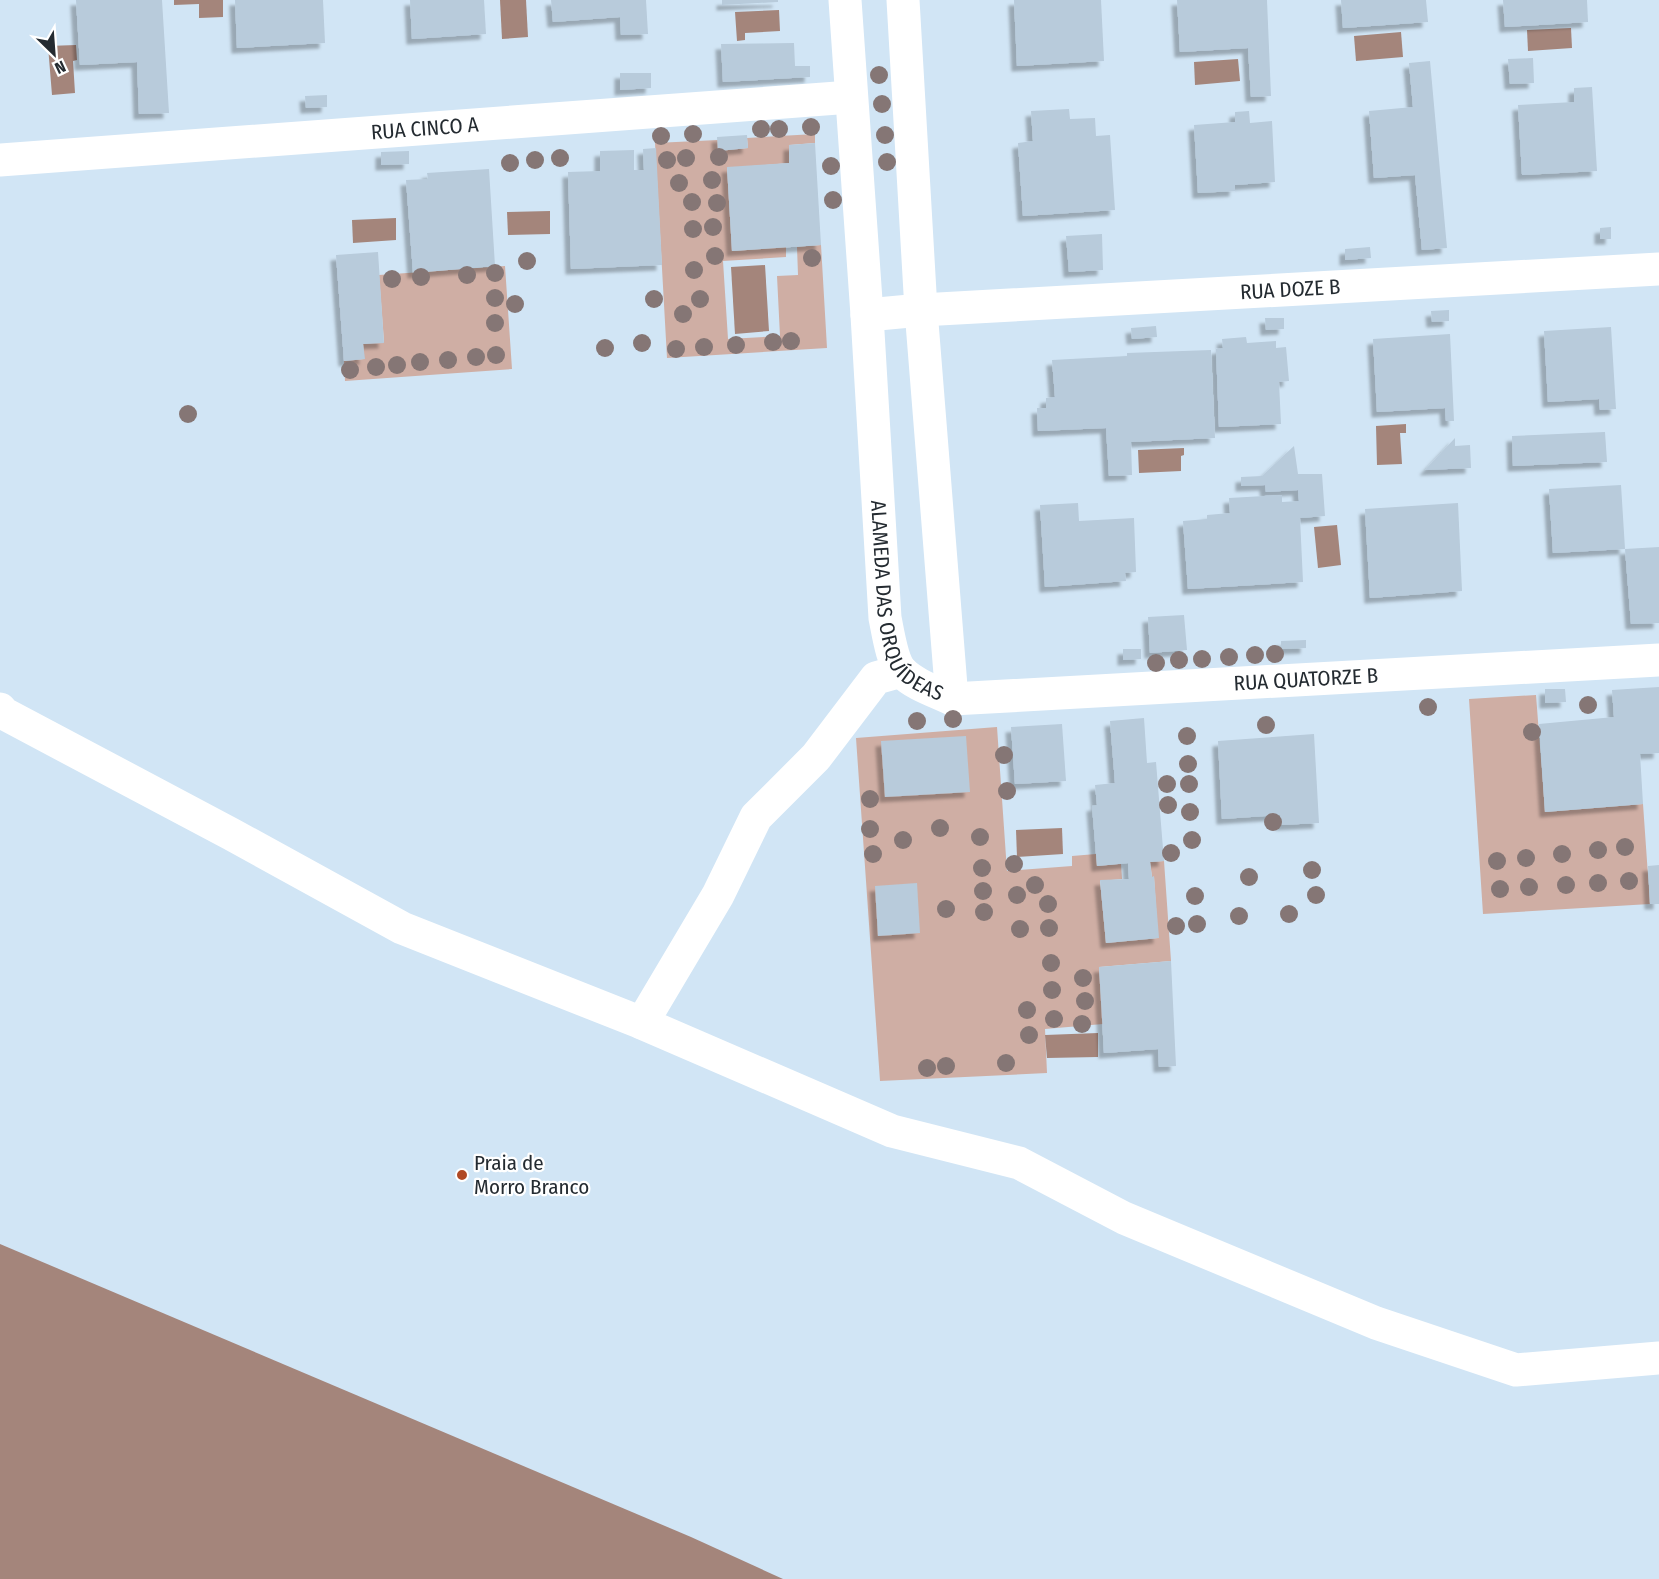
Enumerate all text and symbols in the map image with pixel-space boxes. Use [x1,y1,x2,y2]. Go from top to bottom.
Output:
north arrow [24,24,84,84]
text: N [52,57,68,78]
street label: RUA CINCO A [370,112,480,145]
street label: RUA DOZE B [1239,274,1341,305]
street label: ALAMEDA DAS ORQUÍDEAS [865,499,947,707]
street label: RUA QUATORZE B [1233,663,1379,696]
place label: Praia de Morro Branco [474,1150,589,1200]
marker: Praia de Morro Branco [455,1168,469,1182]

